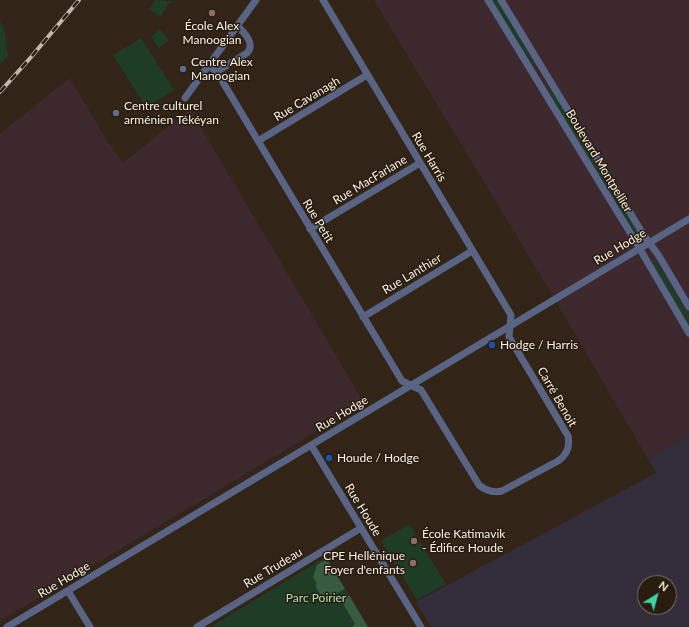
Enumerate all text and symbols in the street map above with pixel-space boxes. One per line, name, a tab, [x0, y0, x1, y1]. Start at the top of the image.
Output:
marker: École Alex Manoogian	[207, 8, 217, 18]
place label: École Alex Manoogian	[183, 19, 241, 47]
place label: Centre Alex Manoogian	[191, 55, 253, 83]
marker: Centre Alex Manoogian	[178, 64, 188, 74]
street label: Rue Cavanagh	[271, 74, 343, 124]
place label: Centre culturel arménien Tékéyan	[124, 99, 219, 127]
street label: Boulevard Montpellier	[563, 107, 635, 215]
marker: Centre culturel arménien Tékéyan	[111, 108, 121, 118]
street label: Rue Harris	[409, 130, 449, 184]
street label: Rue MacFarlane	[330, 152, 410, 208]
street label: Rue Petit	[299, 197, 337, 245]
street label: Rue Hodge	[591, 226, 649, 268]
street label: Rue Lanthier	[380, 251, 444, 297]
place label: Hodge / Harris	[500, 338, 578, 352]
marker: Hodge / Harris	[487, 340, 497, 350]
street label: Carré Benoit	[534, 365, 580, 429]
street label: Rue Hodge	[313, 393, 371, 435]
place label: Houde / Hodge	[337, 451, 419, 465]
marker: Houde / Hodge	[324, 453, 334, 463]
street label: Rue Houde	[342, 481, 384, 539]
place label: École Katimavik - Édifice Houde	[422, 527, 505, 555]
marker: École Katimavik - Édifice Houde	[409, 536, 419, 546]
street label: Rue Trudeau	[241, 545, 305, 591]
place label: CPE Hellénique Foyer d'enfants	[323, 549, 405, 577]
marker: CPE Hellénique Foyer d'enfants	[408, 558, 418, 568]
street label: Rue Hodge	[35, 559, 93, 601]
north arrow	[637, 575, 677, 615]
text: N	[657, 578, 671, 594]
park label: Parc Poirier	[286, 591, 346, 605]

